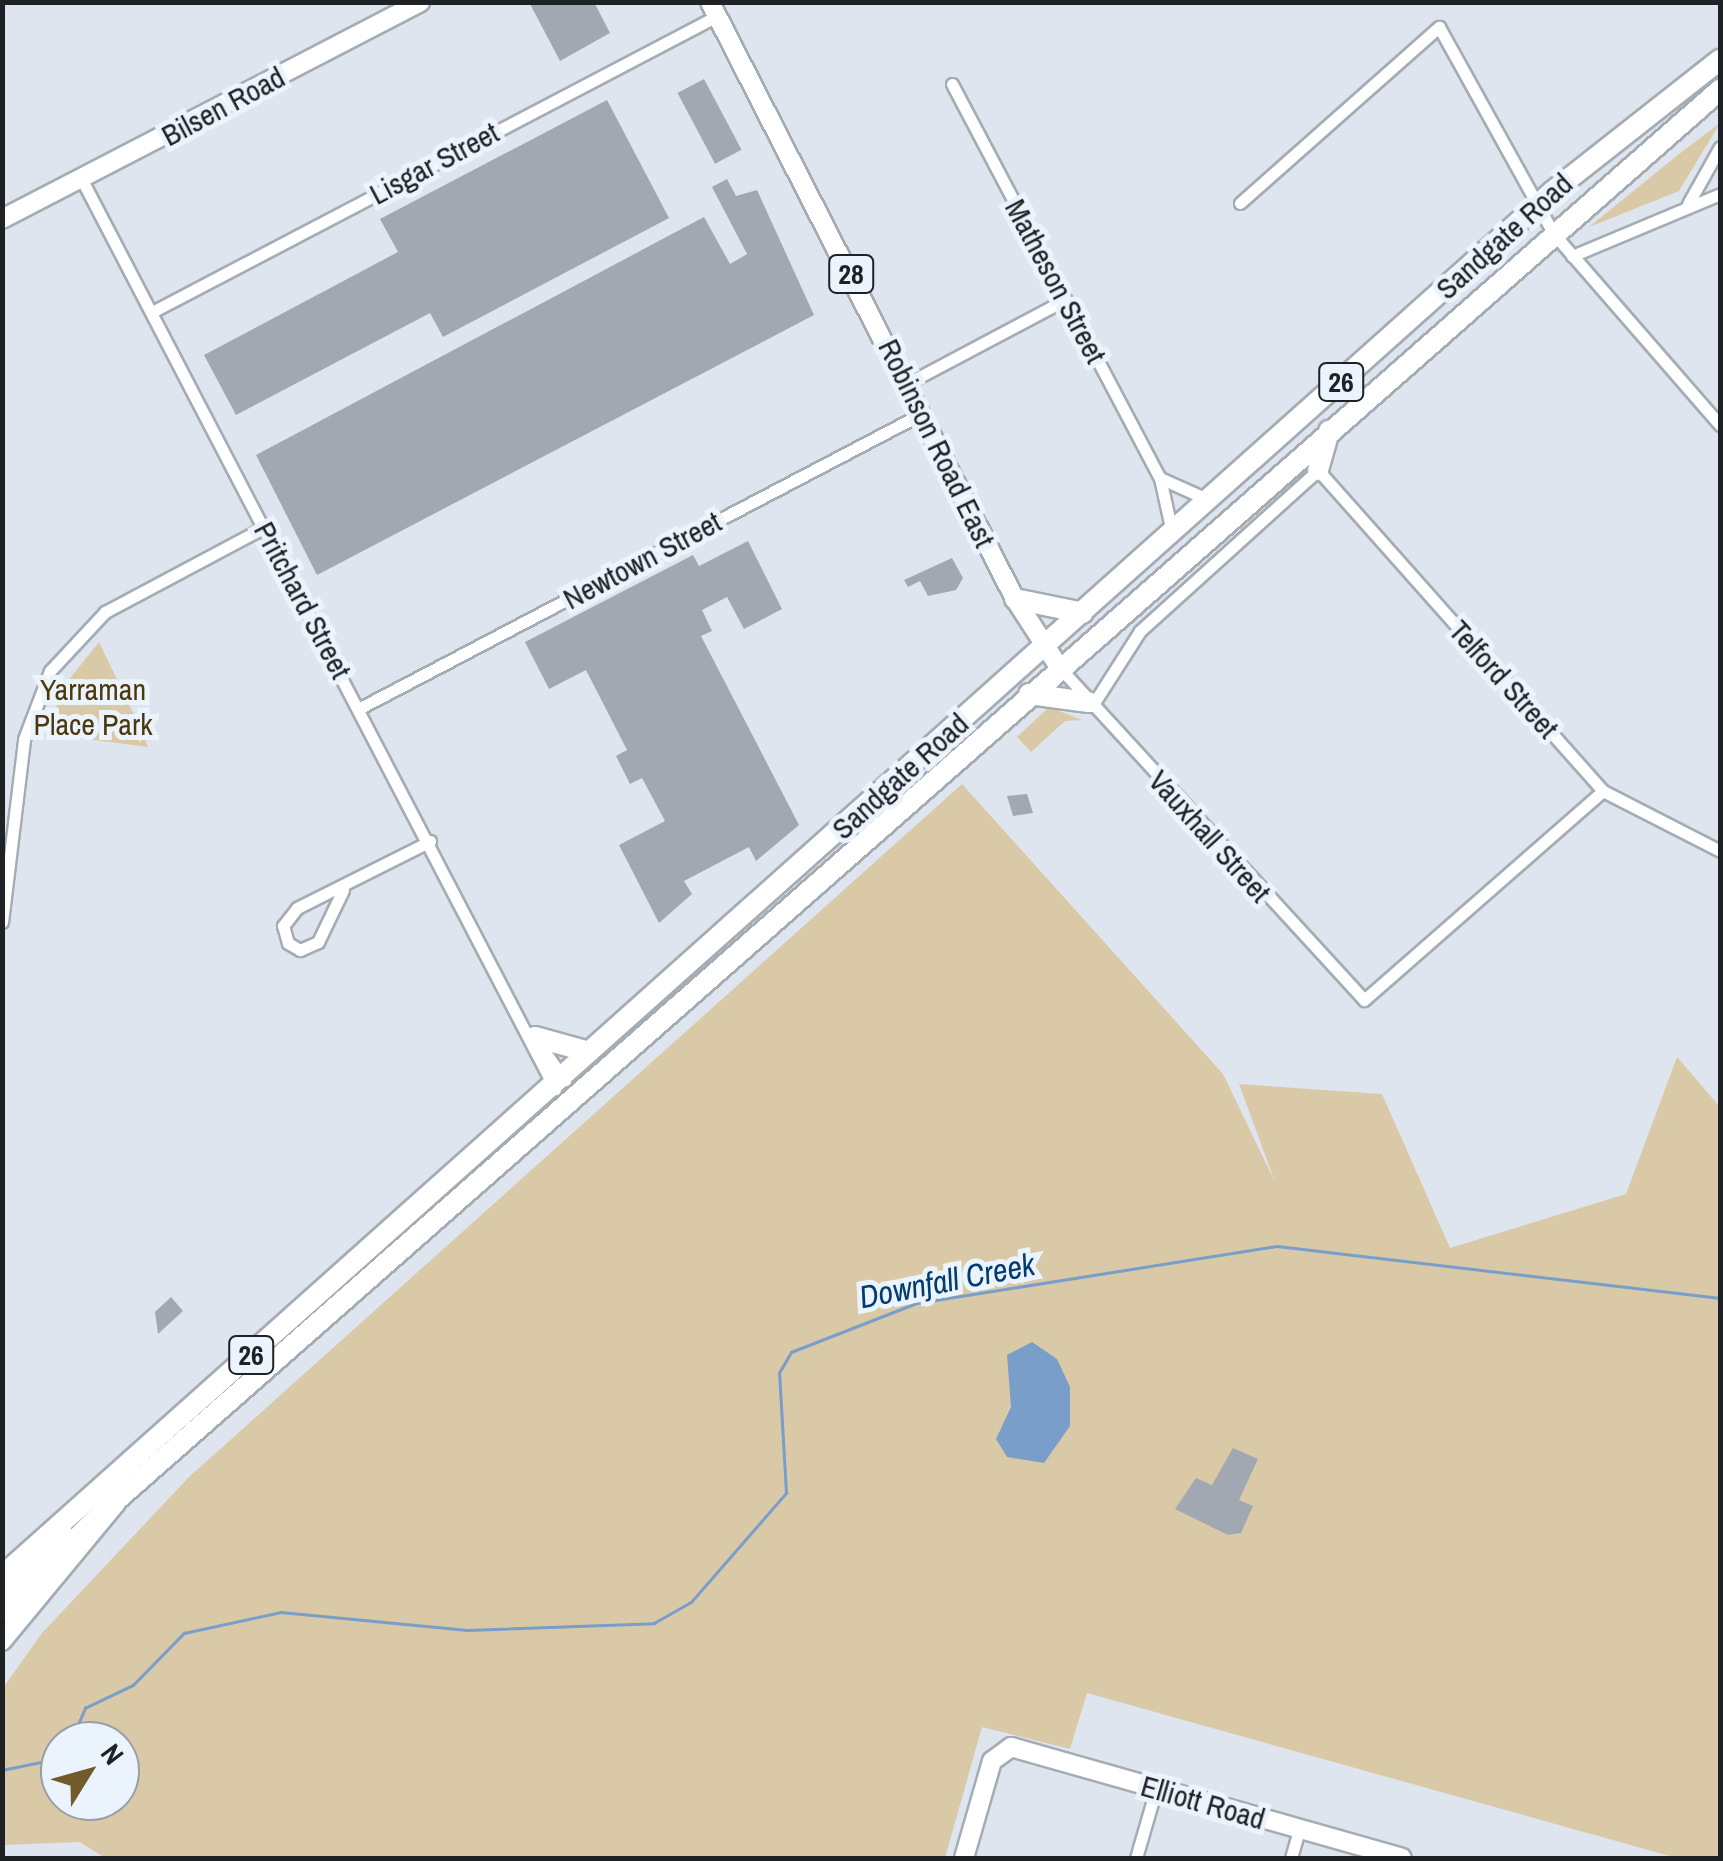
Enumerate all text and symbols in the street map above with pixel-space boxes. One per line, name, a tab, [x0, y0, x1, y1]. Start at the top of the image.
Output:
street label: Bilsen Road	[155, 59, 291, 153]
street label: Lisgar Street	[363, 114, 505, 212]
street label: Sandgate Road	[1428, 165, 1580, 307]
street label: Matheson Street	[998, 193, 1114, 369]
road number: 28	[826, 251, 876, 297]
street label: Robinson Road East	[871, 333, 1003, 553]
road number: 26	[1316, 359, 1366, 405]
street label: Newtown Street	[557, 503, 727, 617]
street label: Pritchard Street	[247, 515, 359, 685]
street label: Telford Street	[1442, 613, 1566, 745]
park label: Yarraman Place Park	[34, 671, 152, 742]
street label: Sandgate Road	[824, 705, 976, 847]
street label: Vauxhall Street	[1141, 763, 1279, 909]
water label: Downfall Creek	[856, 1245, 1038, 1317]
road number: 26	[226, 1332, 276, 1378]
north arrow	[40, 1721, 140, 1821]
text: N	[92, 1736, 133, 1772]
street label: Elliott Road	[1137, 1767, 1269, 1837]

